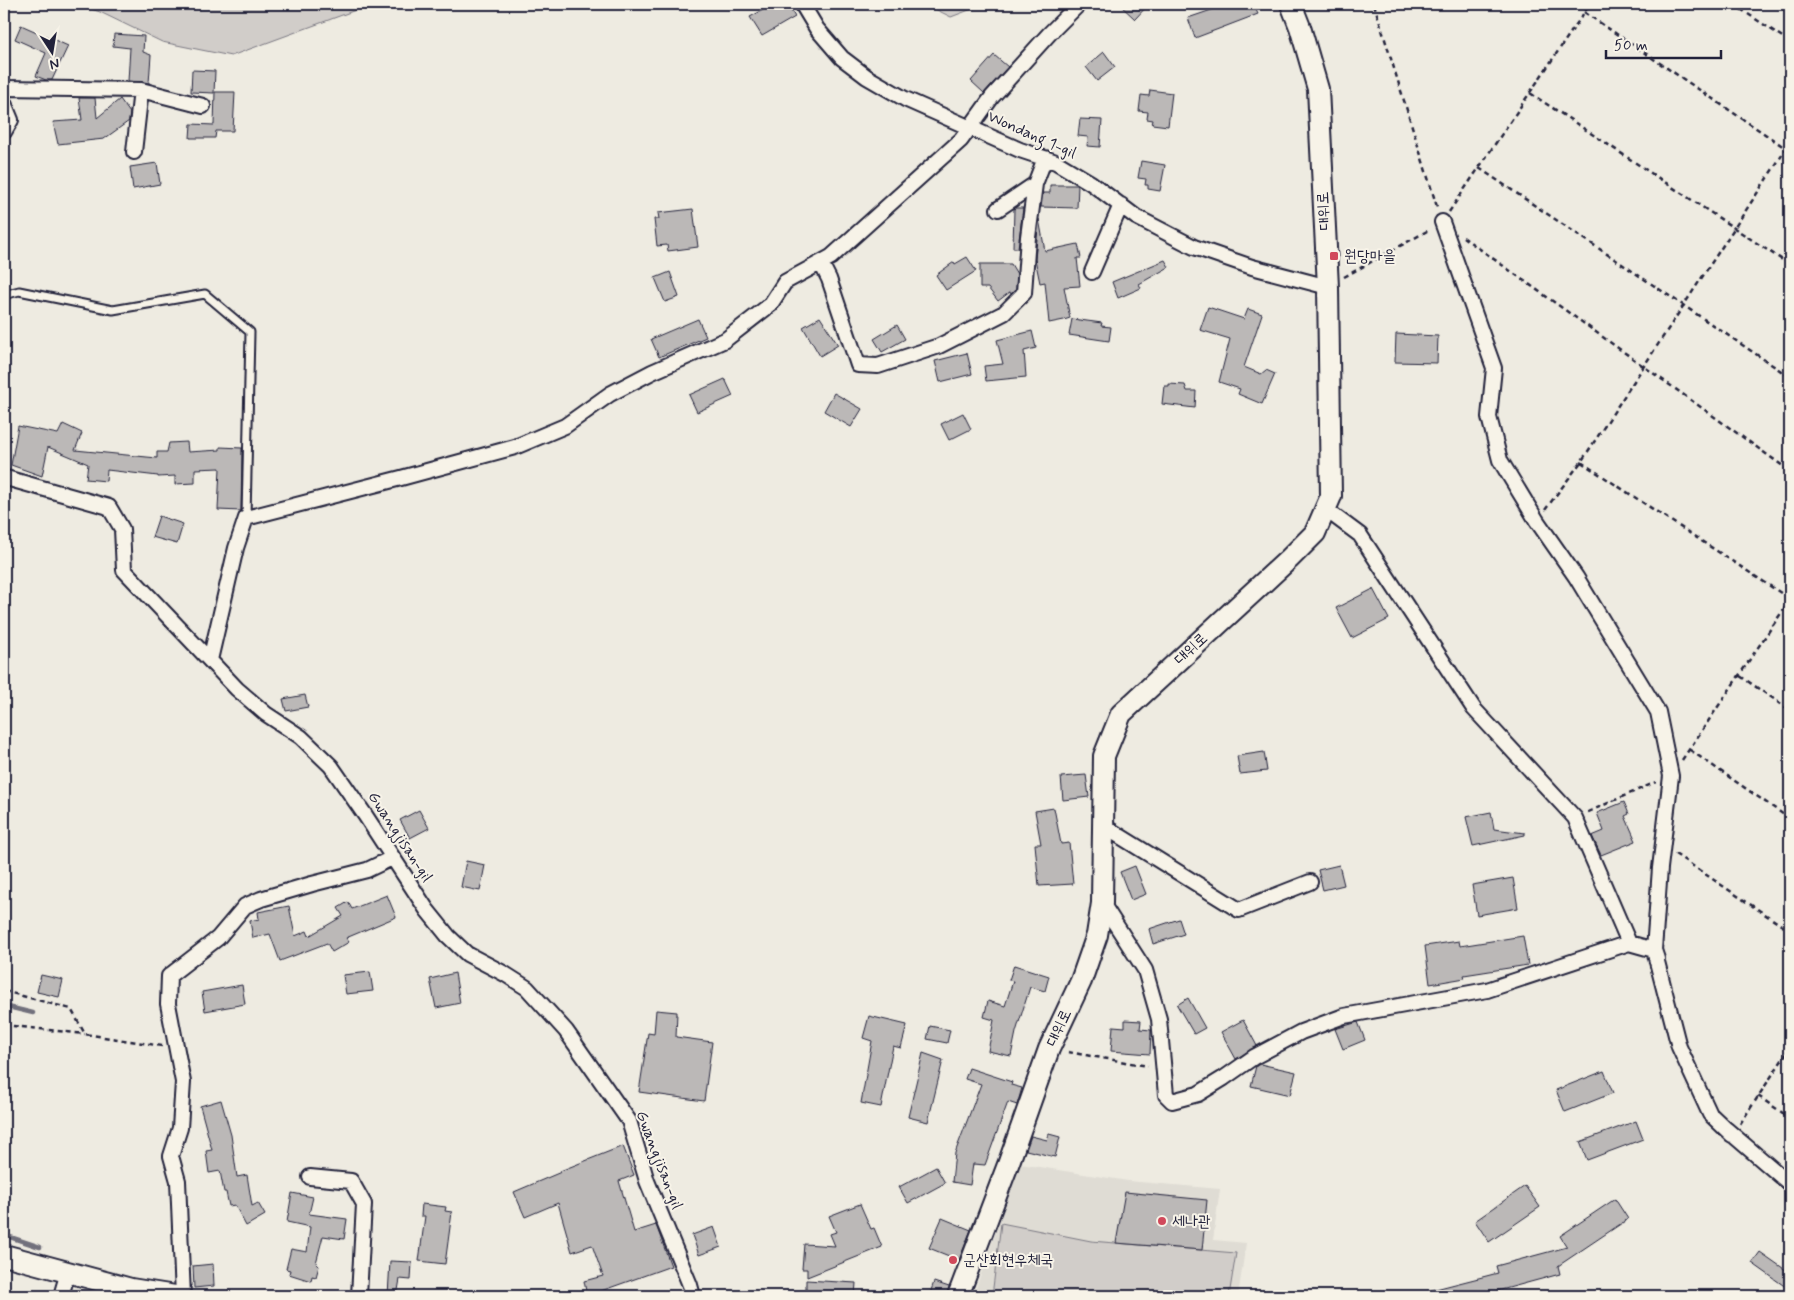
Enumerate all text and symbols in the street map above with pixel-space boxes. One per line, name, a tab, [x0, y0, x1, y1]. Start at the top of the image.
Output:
north arrow	[28, 28, 78, 78]
scale bar	[1606, 28, 1722, 60]
text: 50 m	[1614, 36, 1648, 56]
text: N	[48, 54, 61, 74]
street label: Wondang 1-gil	[984, 106, 1080, 165]
street label: 대위로	[1313, 191, 1335, 231]
place label: 원당마을	[1344, 246, 1396, 267]
marker: 원당마을	[1328, 250, 1340, 262]
street label: 대위로	[1170, 628, 1212, 670]
street label: Gwangjisan-gil	[363, 788, 437, 886]
street label: 대위로	[1041, 1006, 1077, 1050]
street label: Gwangjisan-gil	[631, 1108, 688, 1212]
place label: 세나관	[1172, 1211, 1211, 1232]
marker: 세나관	[1156, 1215, 1168, 1227]
place label: 군산회현우체국	[963, 1250, 1053, 1271]
marker: 군산회현우체국	[947, 1254, 959, 1266]

